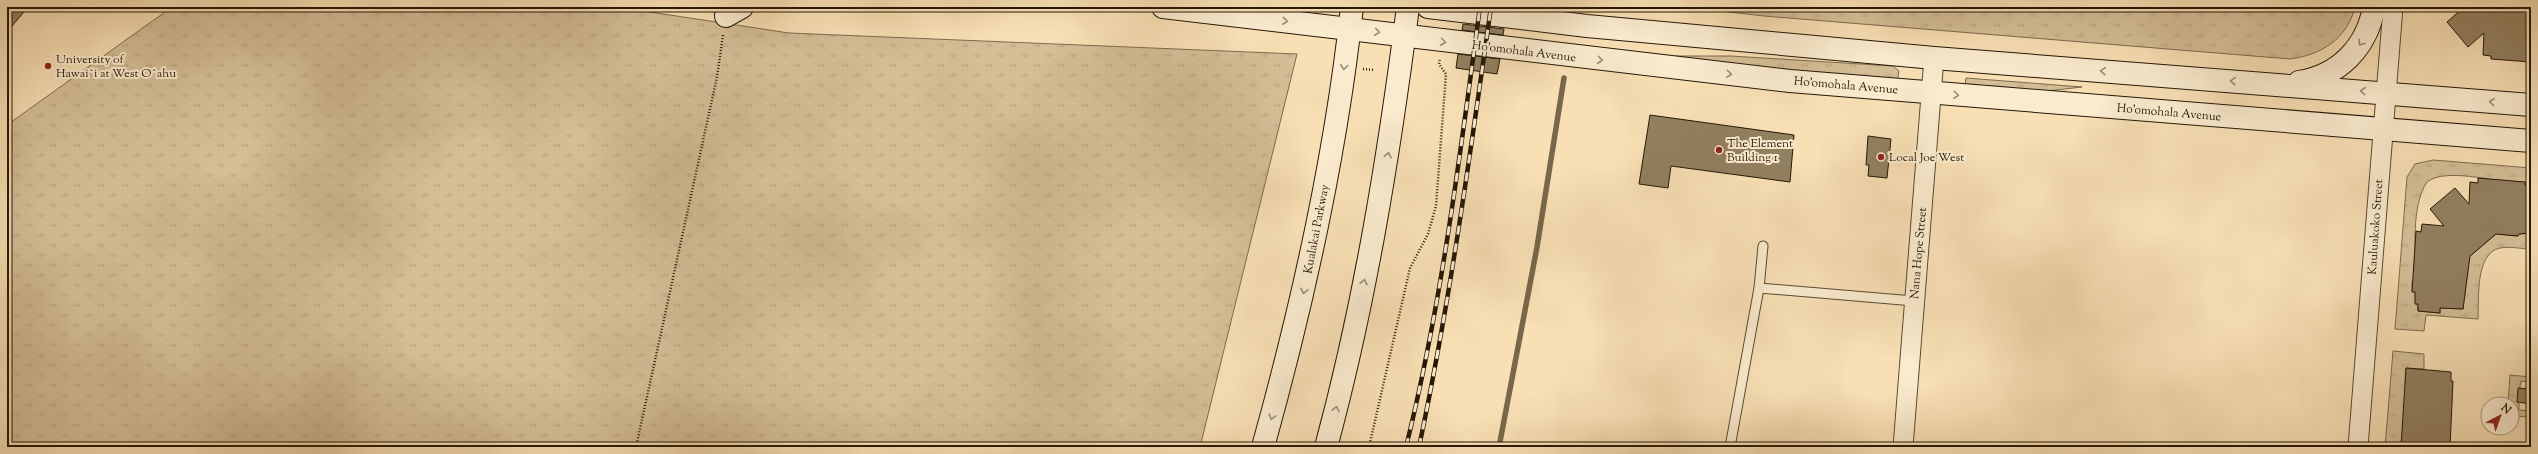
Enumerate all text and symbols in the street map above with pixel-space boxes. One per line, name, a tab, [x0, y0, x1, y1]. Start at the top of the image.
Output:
one-way arrow	[1282, 16, 1288, 25]
one-way arrow	[1374, 27, 1380, 36]
one-way arrow	[1440, 37, 1446, 46]
street label: Ho’omohala Avenue	[1471, 37, 1577, 67]
one-way arrow	[2358, 39, 2366, 46]
place label: University of Hawaiʻi at West Oʻahu	[56, 51, 176, 83]
one-way arrow	[1597, 55, 1603, 64]
marker: University of Hawaiʻi at West Oʻahu	[43, 61, 53, 71]
one-way arrow	[1340, 64, 1349, 70]
one-way arrow	[2100, 67, 2106, 76]
one-way arrow	[1726, 70, 1732, 79]
street label: Ho’omohala Avenue	[1793, 72, 1899, 100]
one-way arrow	[2230, 77, 2236, 86]
one-way arrow	[2360, 87, 2366, 96]
one-way arrow	[1953, 90, 1959, 99]
one-way arrow	[2489, 98, 2495, 107]
street label: Ho’omohala Avenue	[2116, 99, 2222, 127]
place label: The Element Building 1	[1727, 135, 1793, 167]
marker: The Element Building 1	[1714, 145, 1724, 155]
place label: Local Joe West	[1889, 149, 1964, 167]
one-way arrow	[1383, 151, 1391, 158]
marker: Local Joe West	[1876, 152, 1886, 162]
street label: Kauluakoko Street	[2364, 179, 2388, 276]
street label: Kualakai Parkway	[1299, 183, 1334, 275]
street label: Nana Hope Street	[1906, 206, 1932, 300]
one-way arrow	[1360, 279, 1368, 286]
one-way arrow	[1300, 288, 1308, 294]
north arrow	[2480, 396, 2520, 436]
text: N	[2497, 400, 2515, 418]
one-way arrow	[1331, 406, 1339, 412]
one-way arrow	[1268, 414, 1276, 420]

